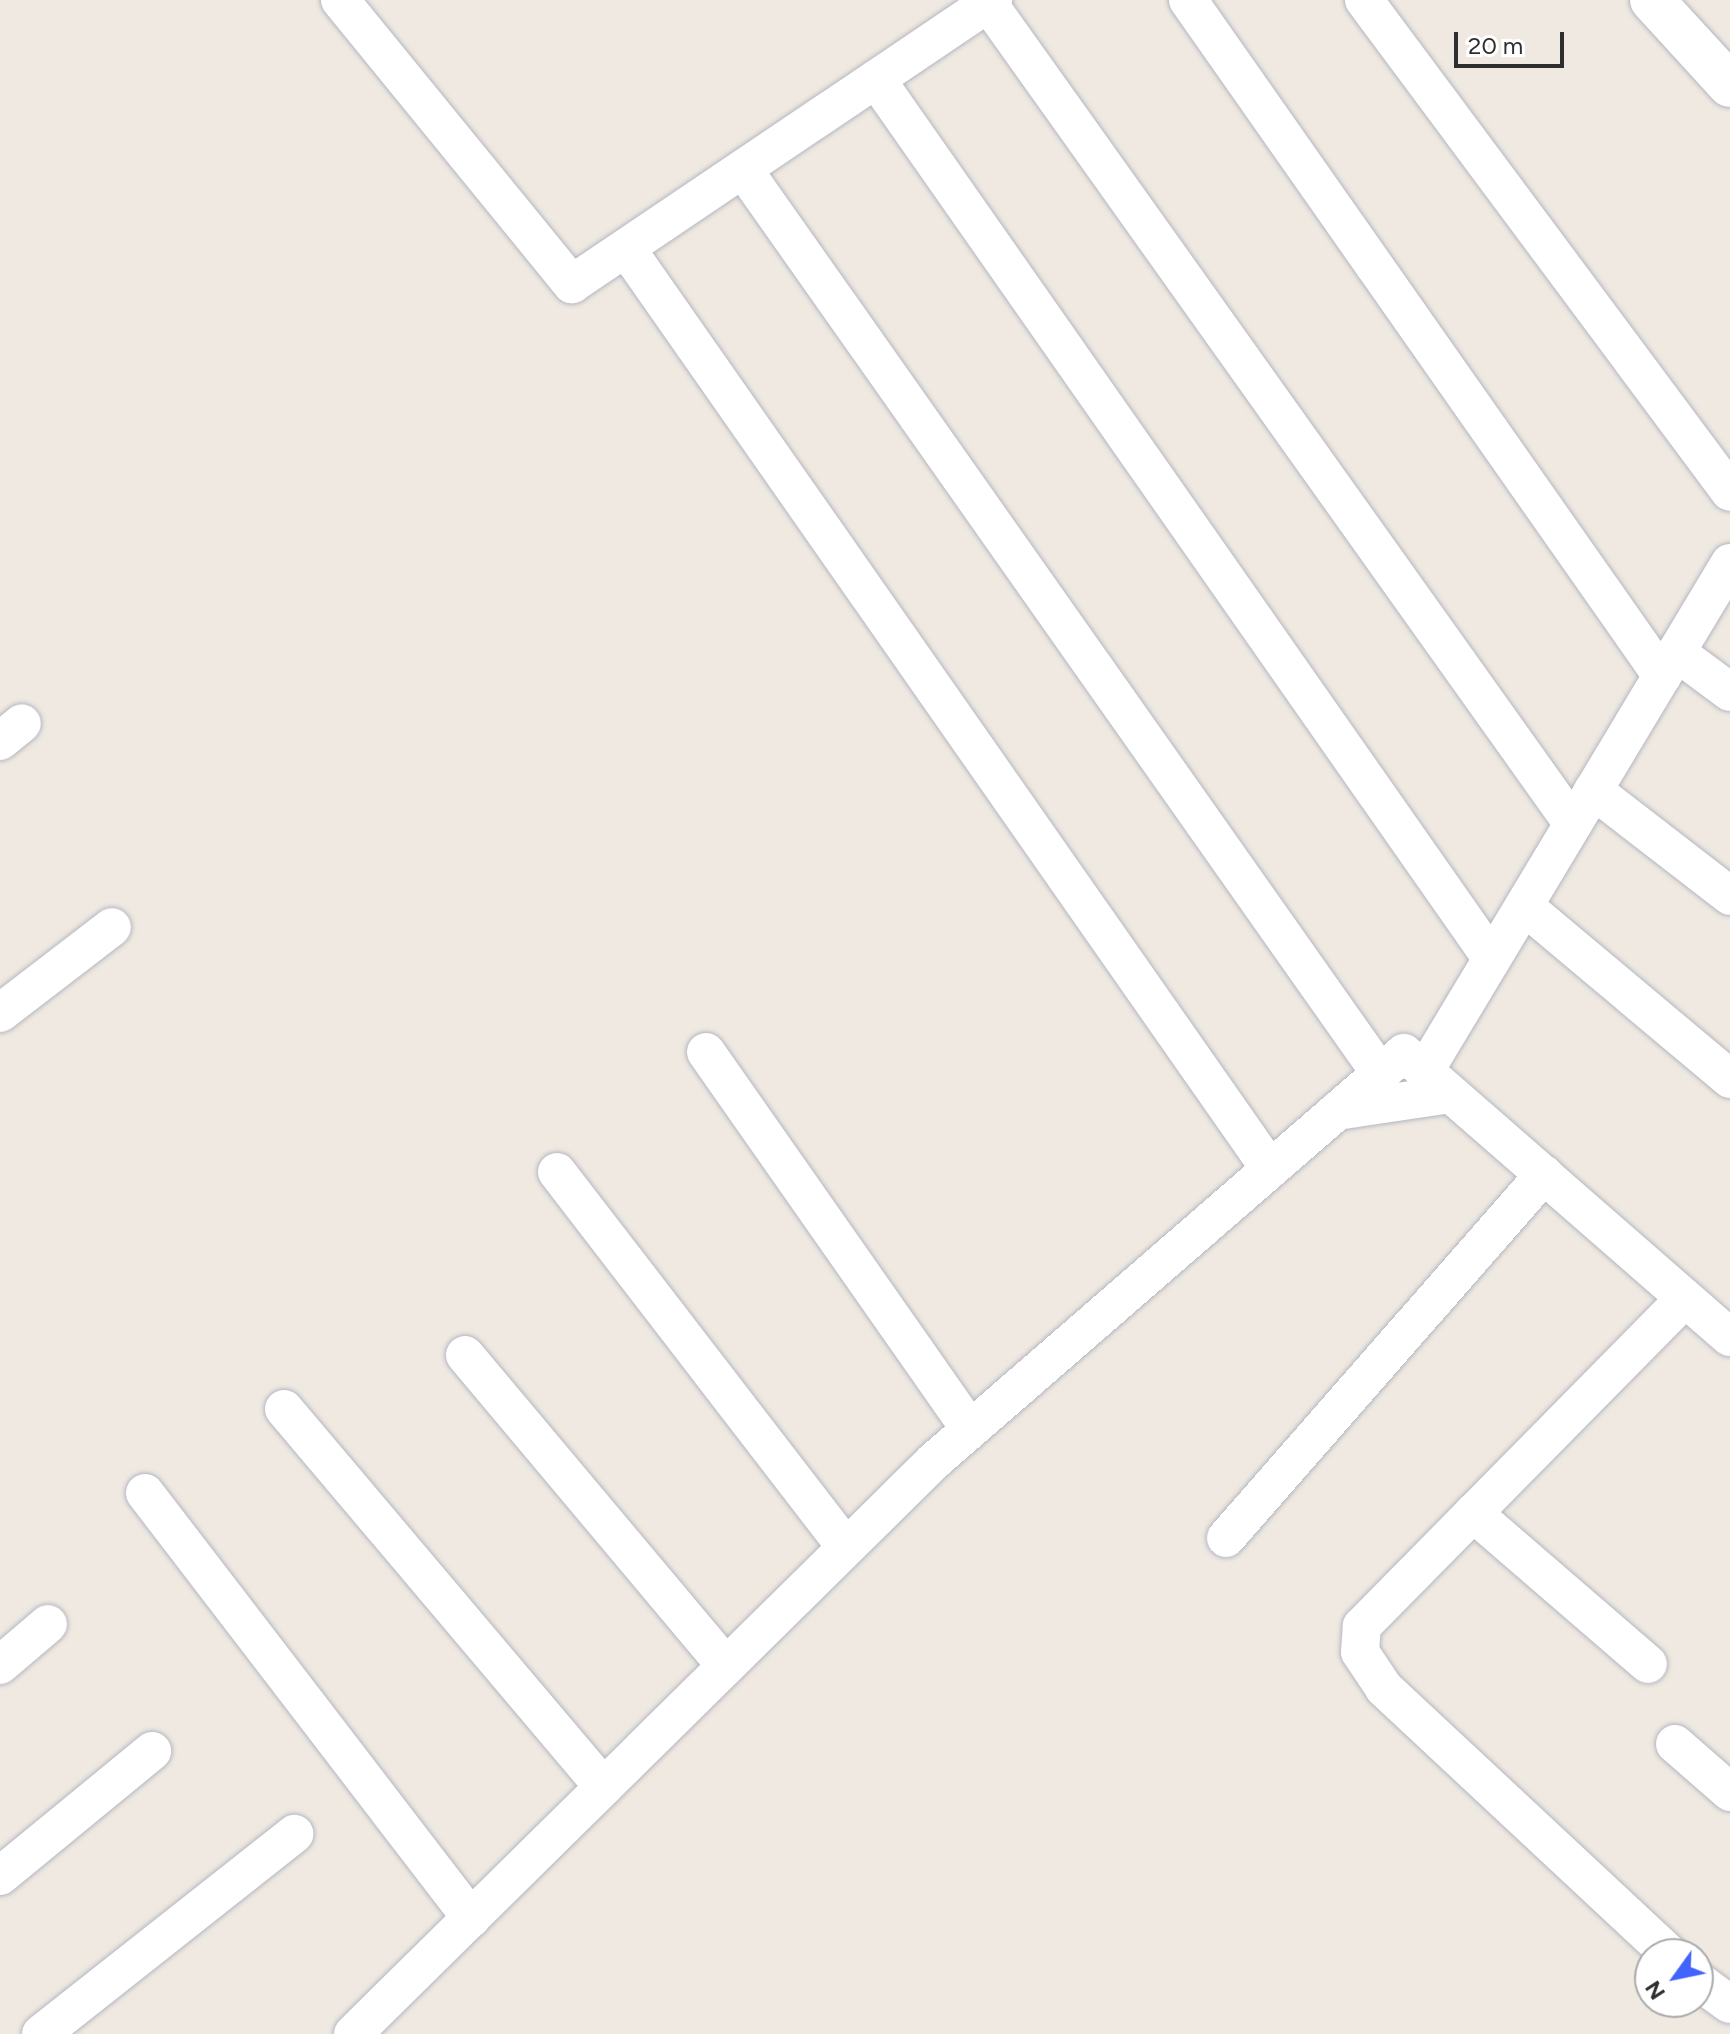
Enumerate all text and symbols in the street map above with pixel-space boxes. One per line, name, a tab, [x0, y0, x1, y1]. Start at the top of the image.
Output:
scale bar	[1458, 16, 1568, 66]
text: 20 m	[1468, 31, 1523, 60]
north arrow	[1634, 1938, 1714, 2018]
text: N	[1639, 1976, 1671, 2005]

